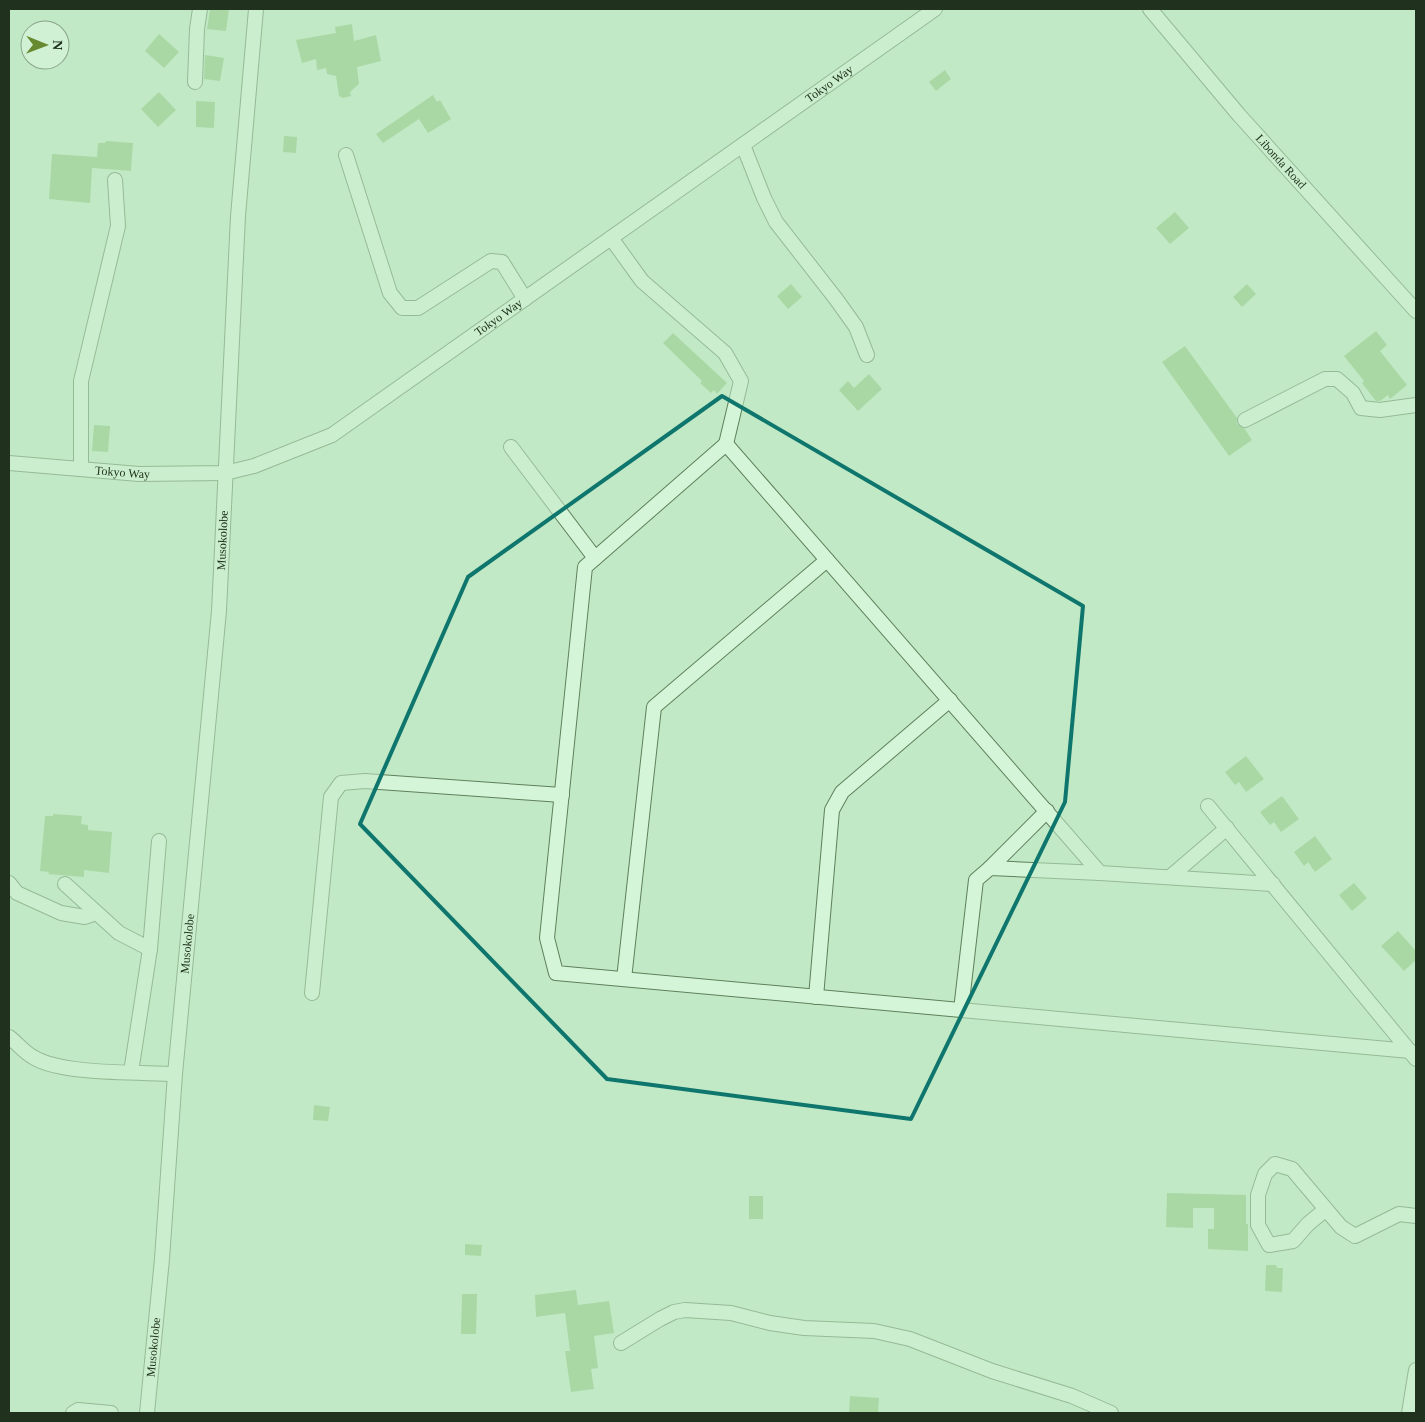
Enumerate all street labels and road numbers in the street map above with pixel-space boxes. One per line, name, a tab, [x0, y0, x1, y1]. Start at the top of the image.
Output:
street label: Tokyo Way	[803, 62, 856, 105]
street label: Libonda Road	[1253, 131, 1309, 192]
street label: Tokyo Way	[472, 296, 525, 339]
street label: Tokyo Way	[95, 463, 150, 481]
street label: Musokolobe	[214, 510, 231, 571]
street label: Musokolobe	[178, 913, 197, 974]
street label: Musokolobe	[144, 1317, 163, 1378]

